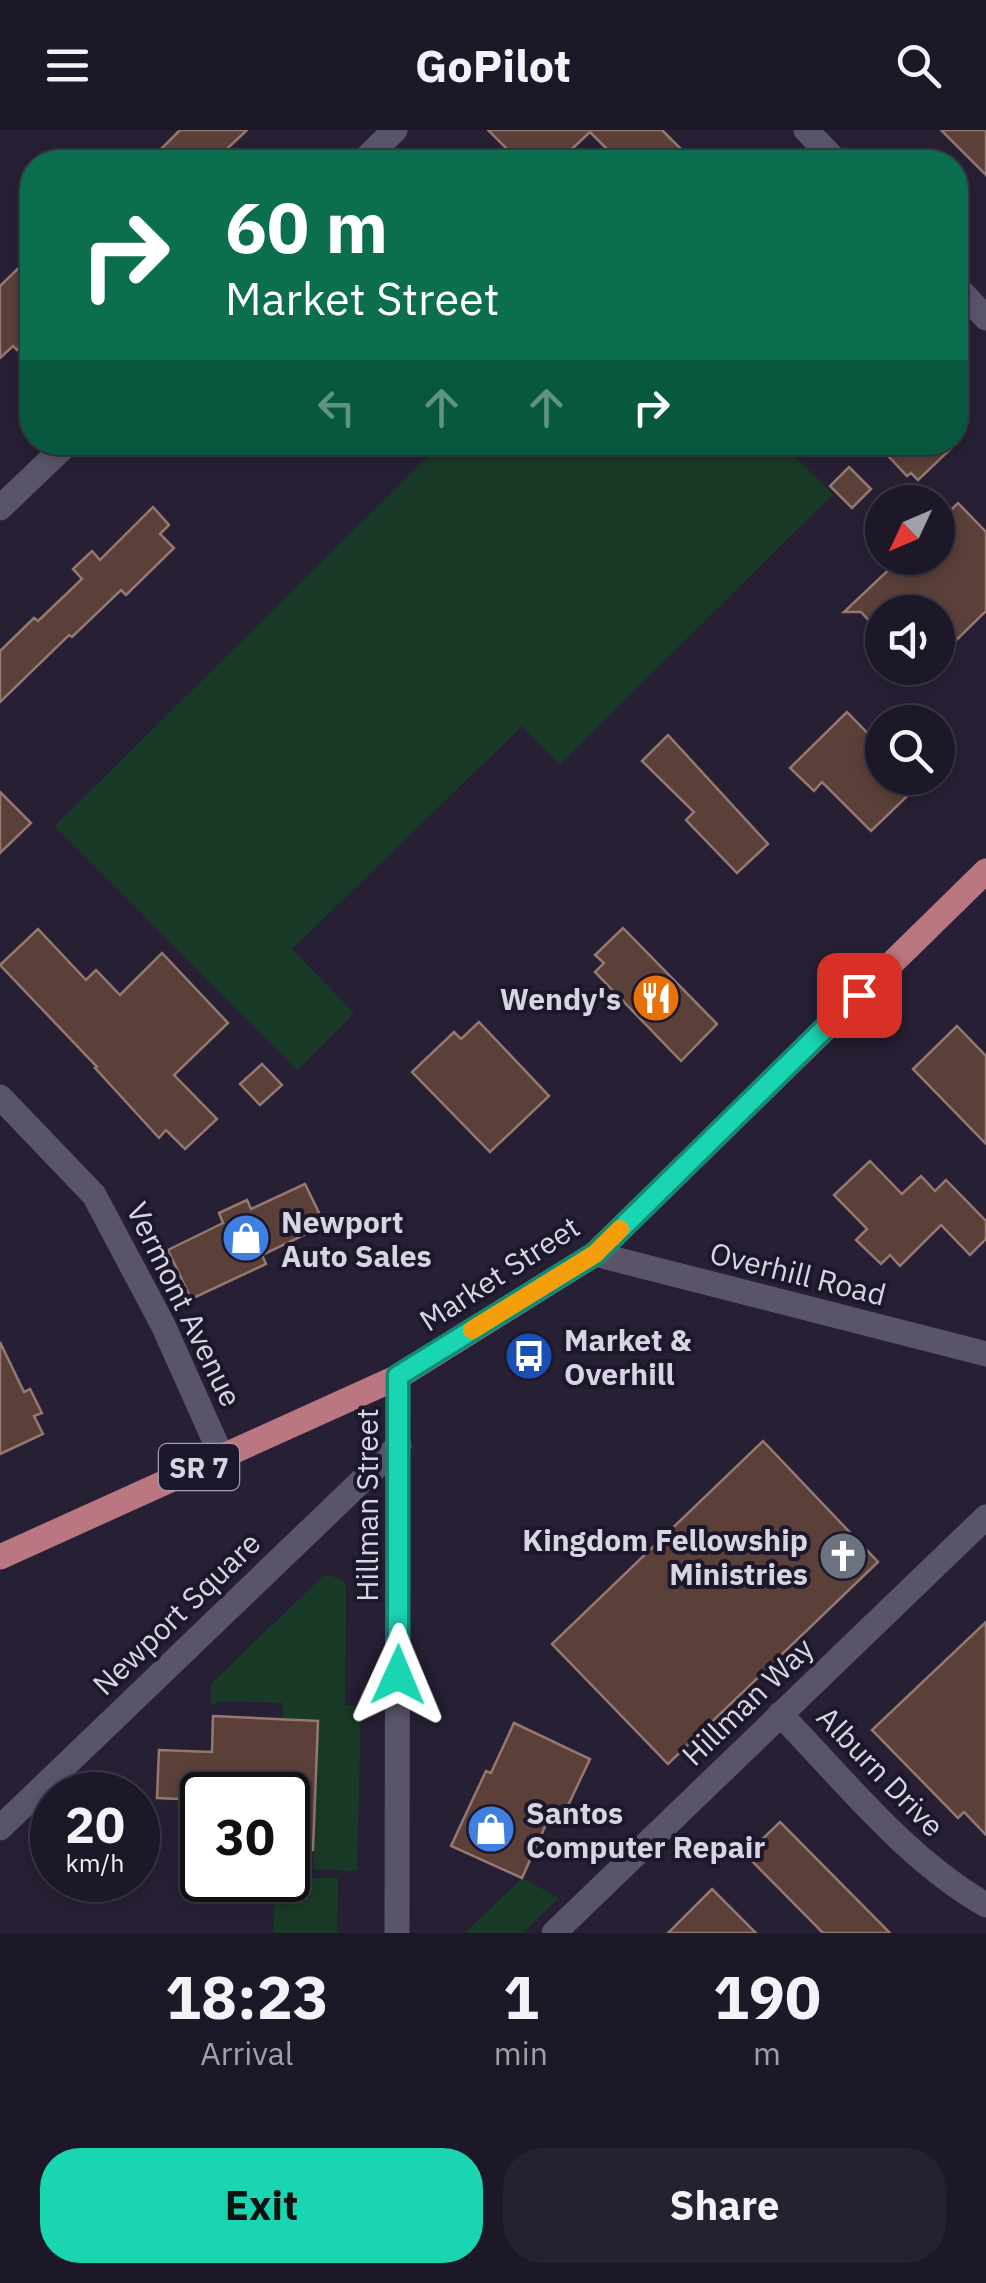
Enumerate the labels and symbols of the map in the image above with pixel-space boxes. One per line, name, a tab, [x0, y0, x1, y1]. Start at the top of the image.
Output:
north arrow	[865, 485, 955, 575]
pin	[817, 953, 902, 1038]
restaurant icon: Wendy's	[630, 972, 682, 1024]
place label: Wendy's	[500, 979, 621, 1018]
street label: Vermont Avenue	[119, 1195, 251, 1413]
place label: Newport Auto Sales	[281, 1202, 432, 1275]
street label: Market Street	[412, 1207, 586, 1339]
shop icon: Newport Auto Sales	[220, 1212, 272, 1264]
street label: Overhill Road	[706, 1232, 890, 1314]
place label: Market & Overhill	[564, 1320, 692, 1393]
bus stop icon: Market & Overhill	[503, 1330, 555, 1382]
street label: Hillman Street	[347, 1408, 386, 1602]
road number: SR 7	[159, 1444, 239, 1490]
place label: Kingdom Fellowship Ministries	[522, 1520, 808, 1593]
street label: Newport Square	[84, 1523, 268, 1703]
church icon: Kingdom Fellowship Ministries	[817, 1530, 869, 1582]
position arrow	[346, 1623, 450, 1727]
street label: Hillman Way	[673, 1628, 821, 1774]
street label: Alburn Drive	[809, 1698, 953, 1844]
speed limit sign: 30	[180, 1772, 310, 1902]
place label: Santos Computer Repair	[526, 1793, 765, 1866]
shop icon: Santos Computer Repair	[465, 1803, 517, 1855]

